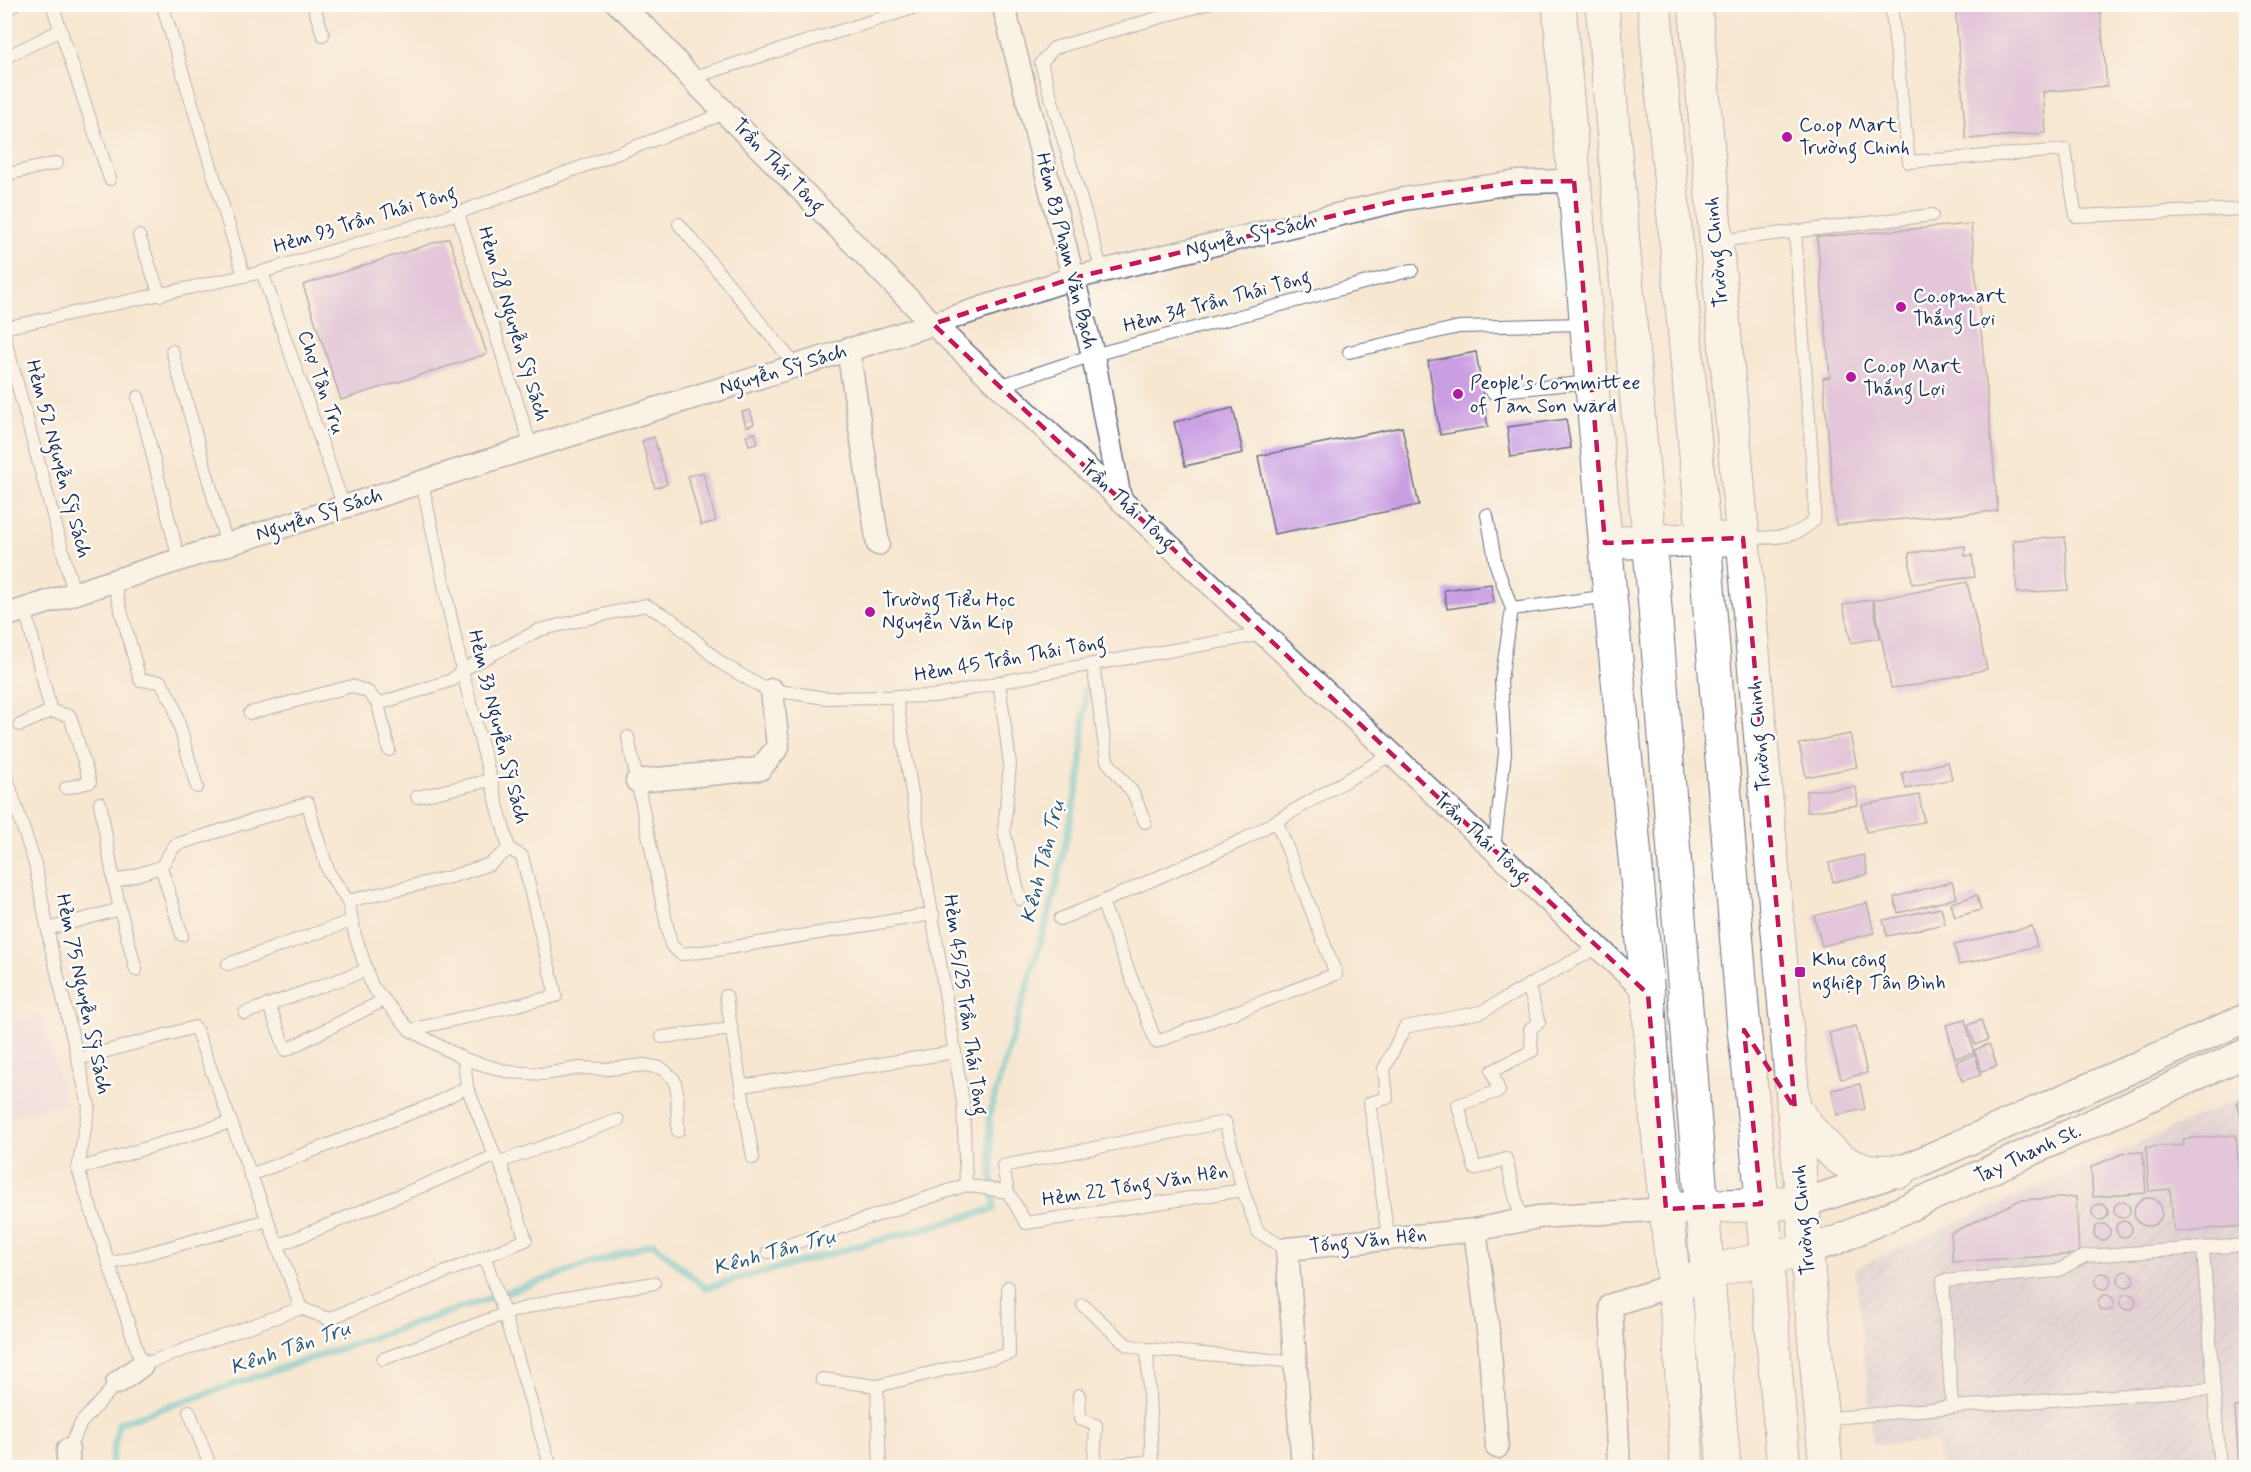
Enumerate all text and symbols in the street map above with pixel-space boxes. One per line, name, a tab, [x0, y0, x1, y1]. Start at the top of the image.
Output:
place label: Co.op Mart Trường Chinh	[1799, 112, 1910, 164]
street label: Trần Thái Tông	[724, 113, 830, 221]
marker: Co.op Mart Trường Chinh	[1780, 130, 1794, 144]
street label: Hẻm 83 Phạm Văn Bạch	[1029, 150, 1103, 352]
street label: Hẻm 93 Trần Thái Tông	[270, 179, 460, 263]
street label: Trường Chinh	[1699, 195, 1737, 308]
street label: Nguyễn Sỹ Sách	[1183, 208, 1318, 266]
street label: Hẻm 28 Nguyễn Sỹ Sách	[469, 223, 555, 425]
street label: Hẻm 34 Trần Thái Tông	[1120, 264, 1314, 342]
place label: Co.opmart Thắng Lợi	[1913, 283, 2007, 335]
marker: Co.opmart Thắng Lợi	[1894, 300, 1908, 314]
street label: Chợ Tân Trụ	[290, 327, 352, 439]
street label: Nguyễn Sỹ Sách	[716, 338, 851, 404]
place label: Co.op Mart Thắng Lợi	[1863, 353, 1962, 405]
street label: Hẻm 52 Nguyễn Sỹ Sách	[17, 357, 97, 562]
place label: People's Committee of Tan Son ward	[1470, 370, 1641, 420]
marker: Co.op Mart Thắng Lợi	[1844, 370, 1858, 384]
marker: People's Committee of Tan Son ward	[1451, 387, 1465, 401]
street label: Trần Thái Tông	[1072, 453, 1181, 558]
street label: Nguyễn Sỹ Sách	[252, 482, 387, 550]
place label: Trường Tiểu Học Nguyễn Văn Kip	[882, 587, 1015, 639]
marker: Trường Tiểu Học Nguyễn Văn Kip	[863, 605, 877, 619]
street label: Hẻm 33 Nguyễn Sỹ Sách	[459, 627, 535, 827]
street label: Hẻm 45 Trần Thái Tông	[912, 629, 1108, 691]
street label: Trường Chinh	[1742, 679, 1780, 792]
street label: Trần Thái Tông	[1426, 786, 1535, 891]
water label: Kênh Tân Trụ	[1014, 796, 1072, 926]
street label: Hẻm 75 Nguyễn Sỹ Sách	[47, 891, 117, 1097]
street label: Hẻm 45/25 Trần Thái Tông	[934, 893, 994, 1118]
place label: Khu công nghiệp Tân Bình	[1812, 947, 1946, 999]
marker: Khu công nghiệp Tân Bình	[1793, 965, 1807, 979]
street label: Tay Thanh St.	[1970, 1117, 2086, 1191]
street label: Hẻm 22 Tống Văn Hên	[1040, 1158, 1230, 1216]
street label: Trường Chinh	[1786, 1163, 1824, 1276]
street label: Tống Văn Hên	[1308, 1221, 1428, 1263]
water label: Kênh Tân Trụ	[710, 1222, 840, 1282]
water label: Kênh Tân Trụ	[226, 1314, 356, 1382]

